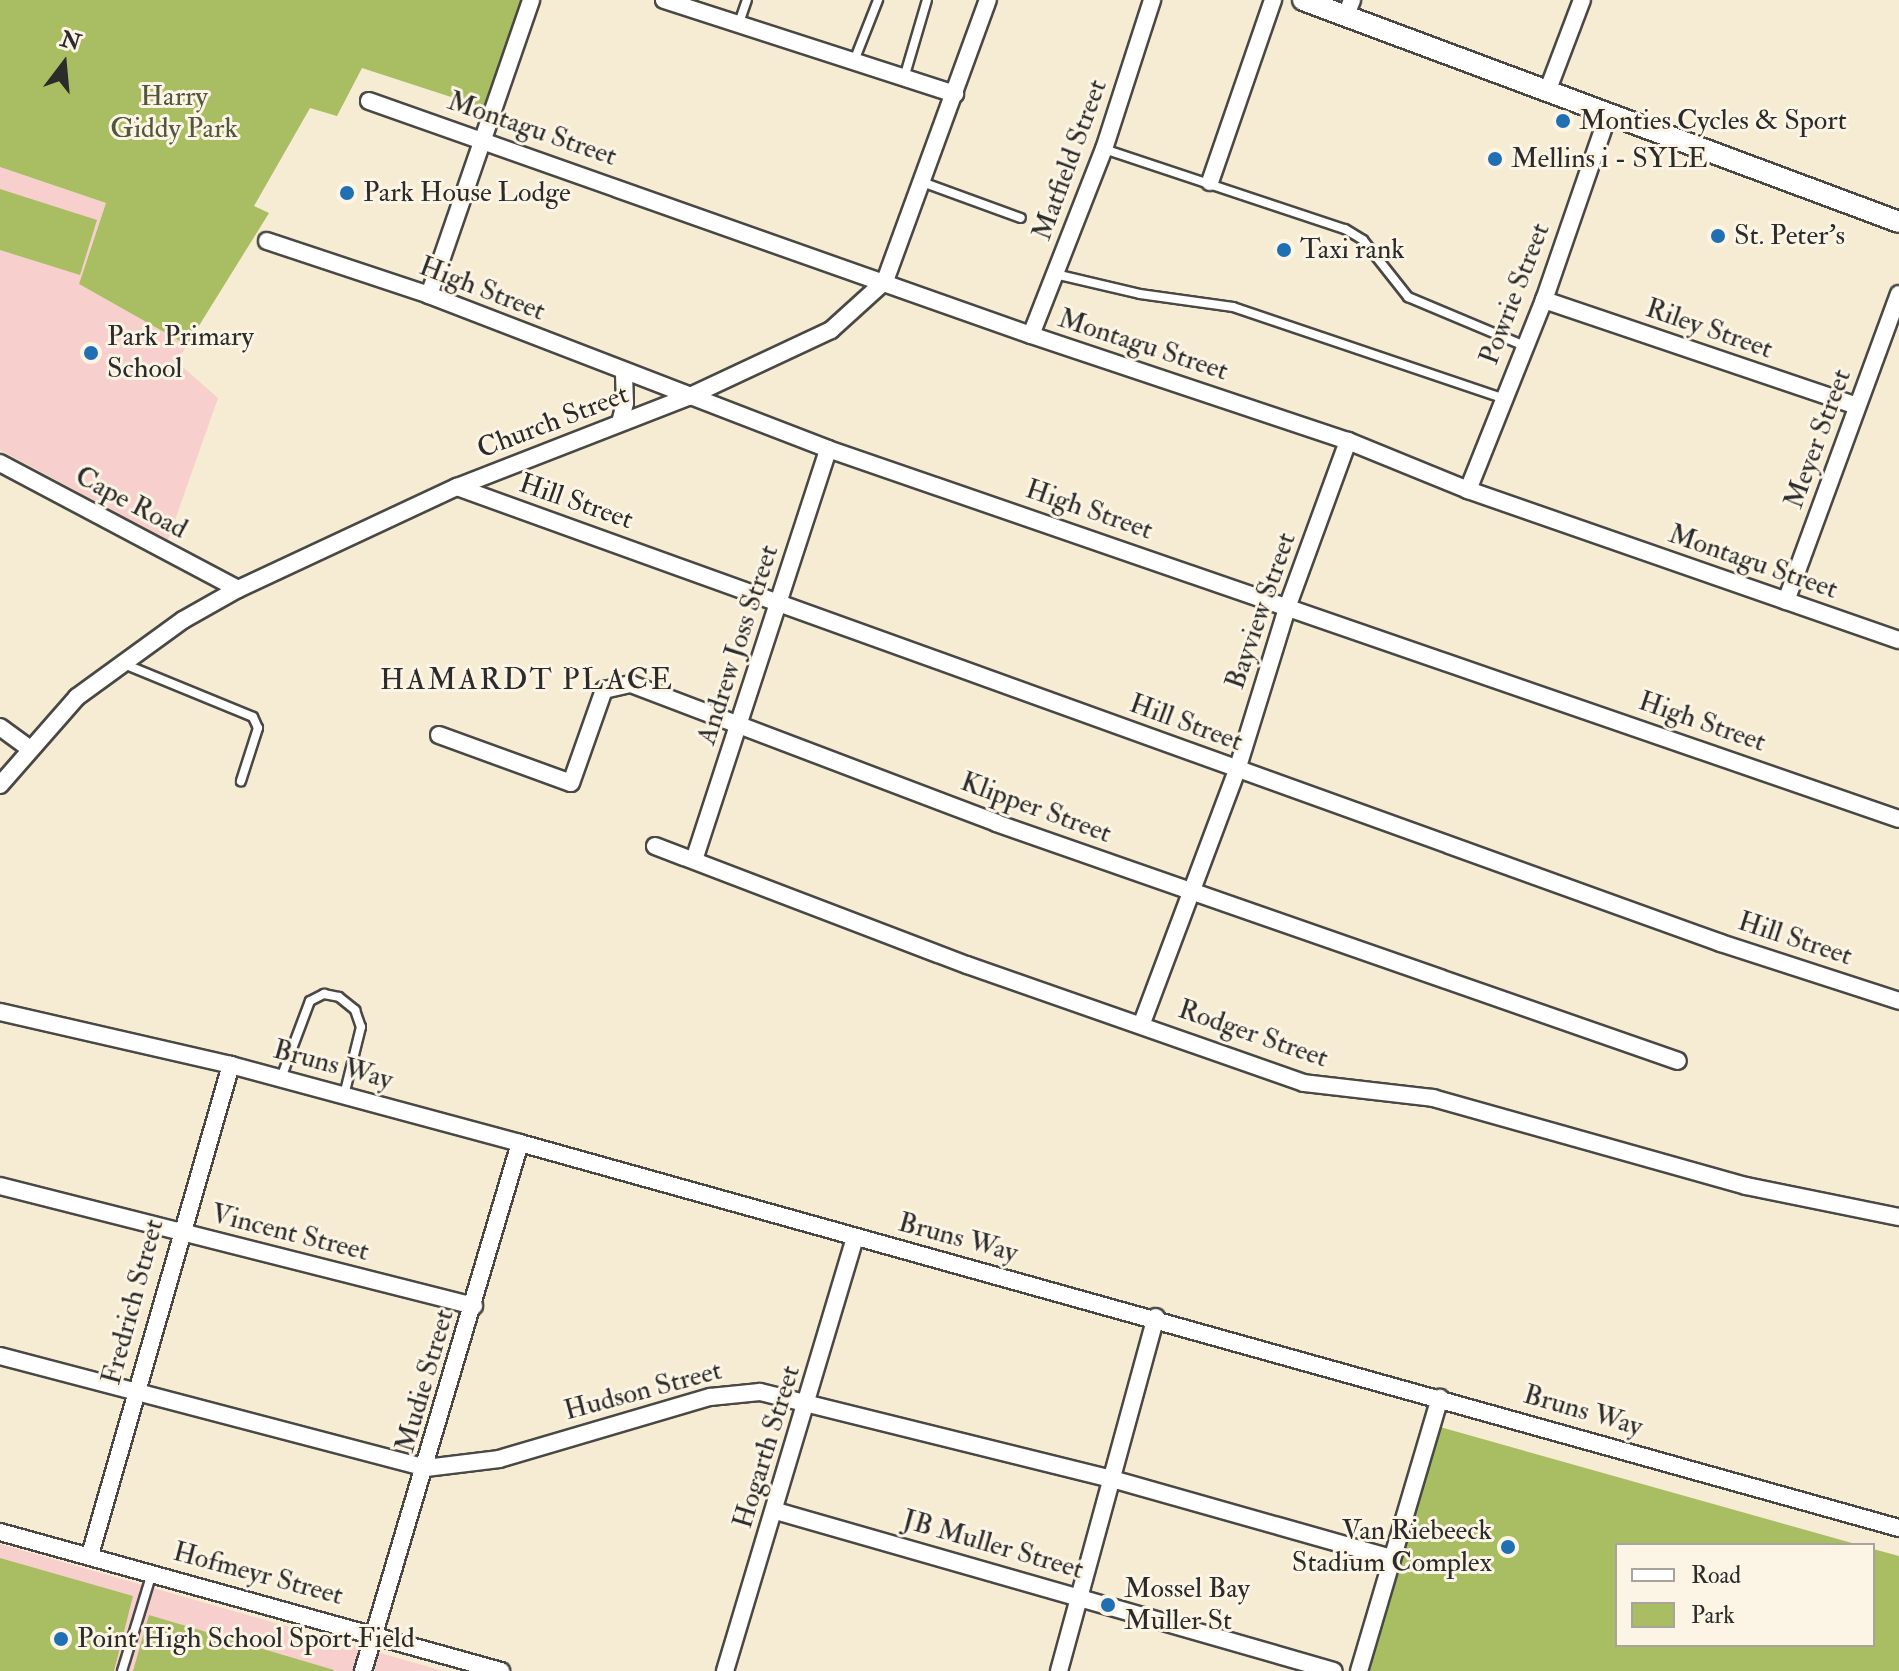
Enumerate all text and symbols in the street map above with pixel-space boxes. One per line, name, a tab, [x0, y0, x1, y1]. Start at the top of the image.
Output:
north arrow	[24, 24, 104, 104]
text: N	[57, 25, 84, 57]
street label: Matfield Street	[1025, 75, 1115, 245]
park label: Harry Giddy Park	[110, 80, 238, 146]
street label: Montagu Street	[443, 84, 621, 174]
place label: Monties Cycles & Sport	[1579, 104, 1847, 138]
marker: Monties Cycles & Sport	[1554, 112, 1572, 130]
place label: Mellins i - SYLE	[1511, 142, 1708, 176]
marker: Mellins i - SYLE	[1486, 150, 1504, 168]
place label: Park House Lodge	[363, 176, 571, 210]
marker: Park House Lodge	[338, 184, 356, 202]
street label: Powrie Street	[1473, 218, 1557, 370]
place label: St. Peter's	[1734, 219, 1845, 253]
marker: St. Peter's	[1709, 227, 1727, 245]
place label: Taxi rank	[1300, 233, 1405, 267]
marker: Taxi rank	[1275, 241, 1293, 259]
street label: High Street	[414, 250, 550, 328]
street label: Riley Street	[1641, 292, 1777, 366]
street label: Montagu Street	[1054, 302, 1232, 388]
place label: Park Primary School	[107, 320, 254, 386]
marker: Park Primary School	[82, 344, 100, 362]
street label: Meyer Street	[1777, 365, 1859, 513]
street label: Church Street	[473, 378, 633, 466]
street label: Cape Road	[69, 459, 193, 547]
street label: Hill Street	[515, 467, 637, 537]
street label: High Street	[1021, 473, 1157, 547]
street label: Montagu Street	[1664, 517, 1842, 607]
street label: Bayview Street	[1218, 528, 1304, 694]
street label: Andrew Joss Street	[690, 541, 786, 749]
district label: HAMARDT PLACE	[380, 662, 674, 698]
street label: High Street	[1634, 685, 1770, 759]
street label: Hill Street	[1125, 687, 1247, 759]
street label: Klipper Street	[956, 765, 1116, 851]
street label: Hill Street	[1734, 905, 1856, 973]
street label: Rodger Street	[1174, 993, 1332, 1075]
street label: Bruns Way	[269, 1033, 397, 1097]
street label: Vincent Street	[208, 1197, 372, 1269]
street label: Bruns Way	[894, 1206, 1022, 1270]
street label: Fredrich Street	[95, 1216, 171, 1388]
street label: Mudie Street	[389, 1306, 461, 1456]
street label: Hudson Street	[560, 1354, 726, 1428]
street label: Hogarth Street	[726, 1361, 808, 1533]
street label: Bruns Way	[1519, 1378, 1647, 1444]
street label: JB Muller Street	[899, 1503, 1087, 1587]
place label: Van Riebeeck Stadium Complex	[1292, 1514, 1492, 1580]
street label: Hofmeyr Street	[169, 1535, 347, 1613]
marker: Van Riebeeck Stadium Complex	[1499, 1538, 1517, 1556]
legend	[1615, 1543, 1875, 1647]
text: Road	[1691, 1560, 1741, 1591]
place label: Mossel Bay Muller St	[1124, 1572, 1250, 1638]
marker: Mossel Bay Muller St	[1099, 1596, 1117, 1614]
text: Park	[1691, 1600, 1735, 1631]
place label: Point High School Sport Field	[77, 1622, 415, 1656]
marker: Point High School Sport Field	[52, 1630, 70, 1648]

